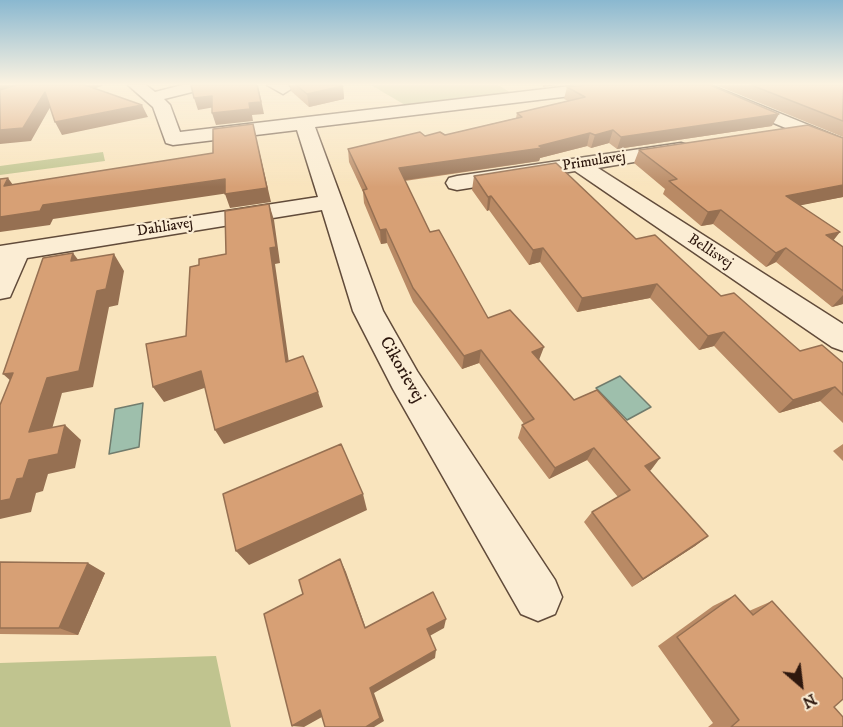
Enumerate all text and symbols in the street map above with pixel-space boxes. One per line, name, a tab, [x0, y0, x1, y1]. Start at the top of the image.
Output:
street label: Primulavej	[561, 148, 627, 176]
street label: Dahliavej	[136, 215, 194, 241]
street label: Bellisvej	[684, 231, 736, 273]
street label: Cikorievej	[374, 333, 428, 407]
north arrow	[771, 655, 831, 715]
text: N	[799, 689, 820, 713]

